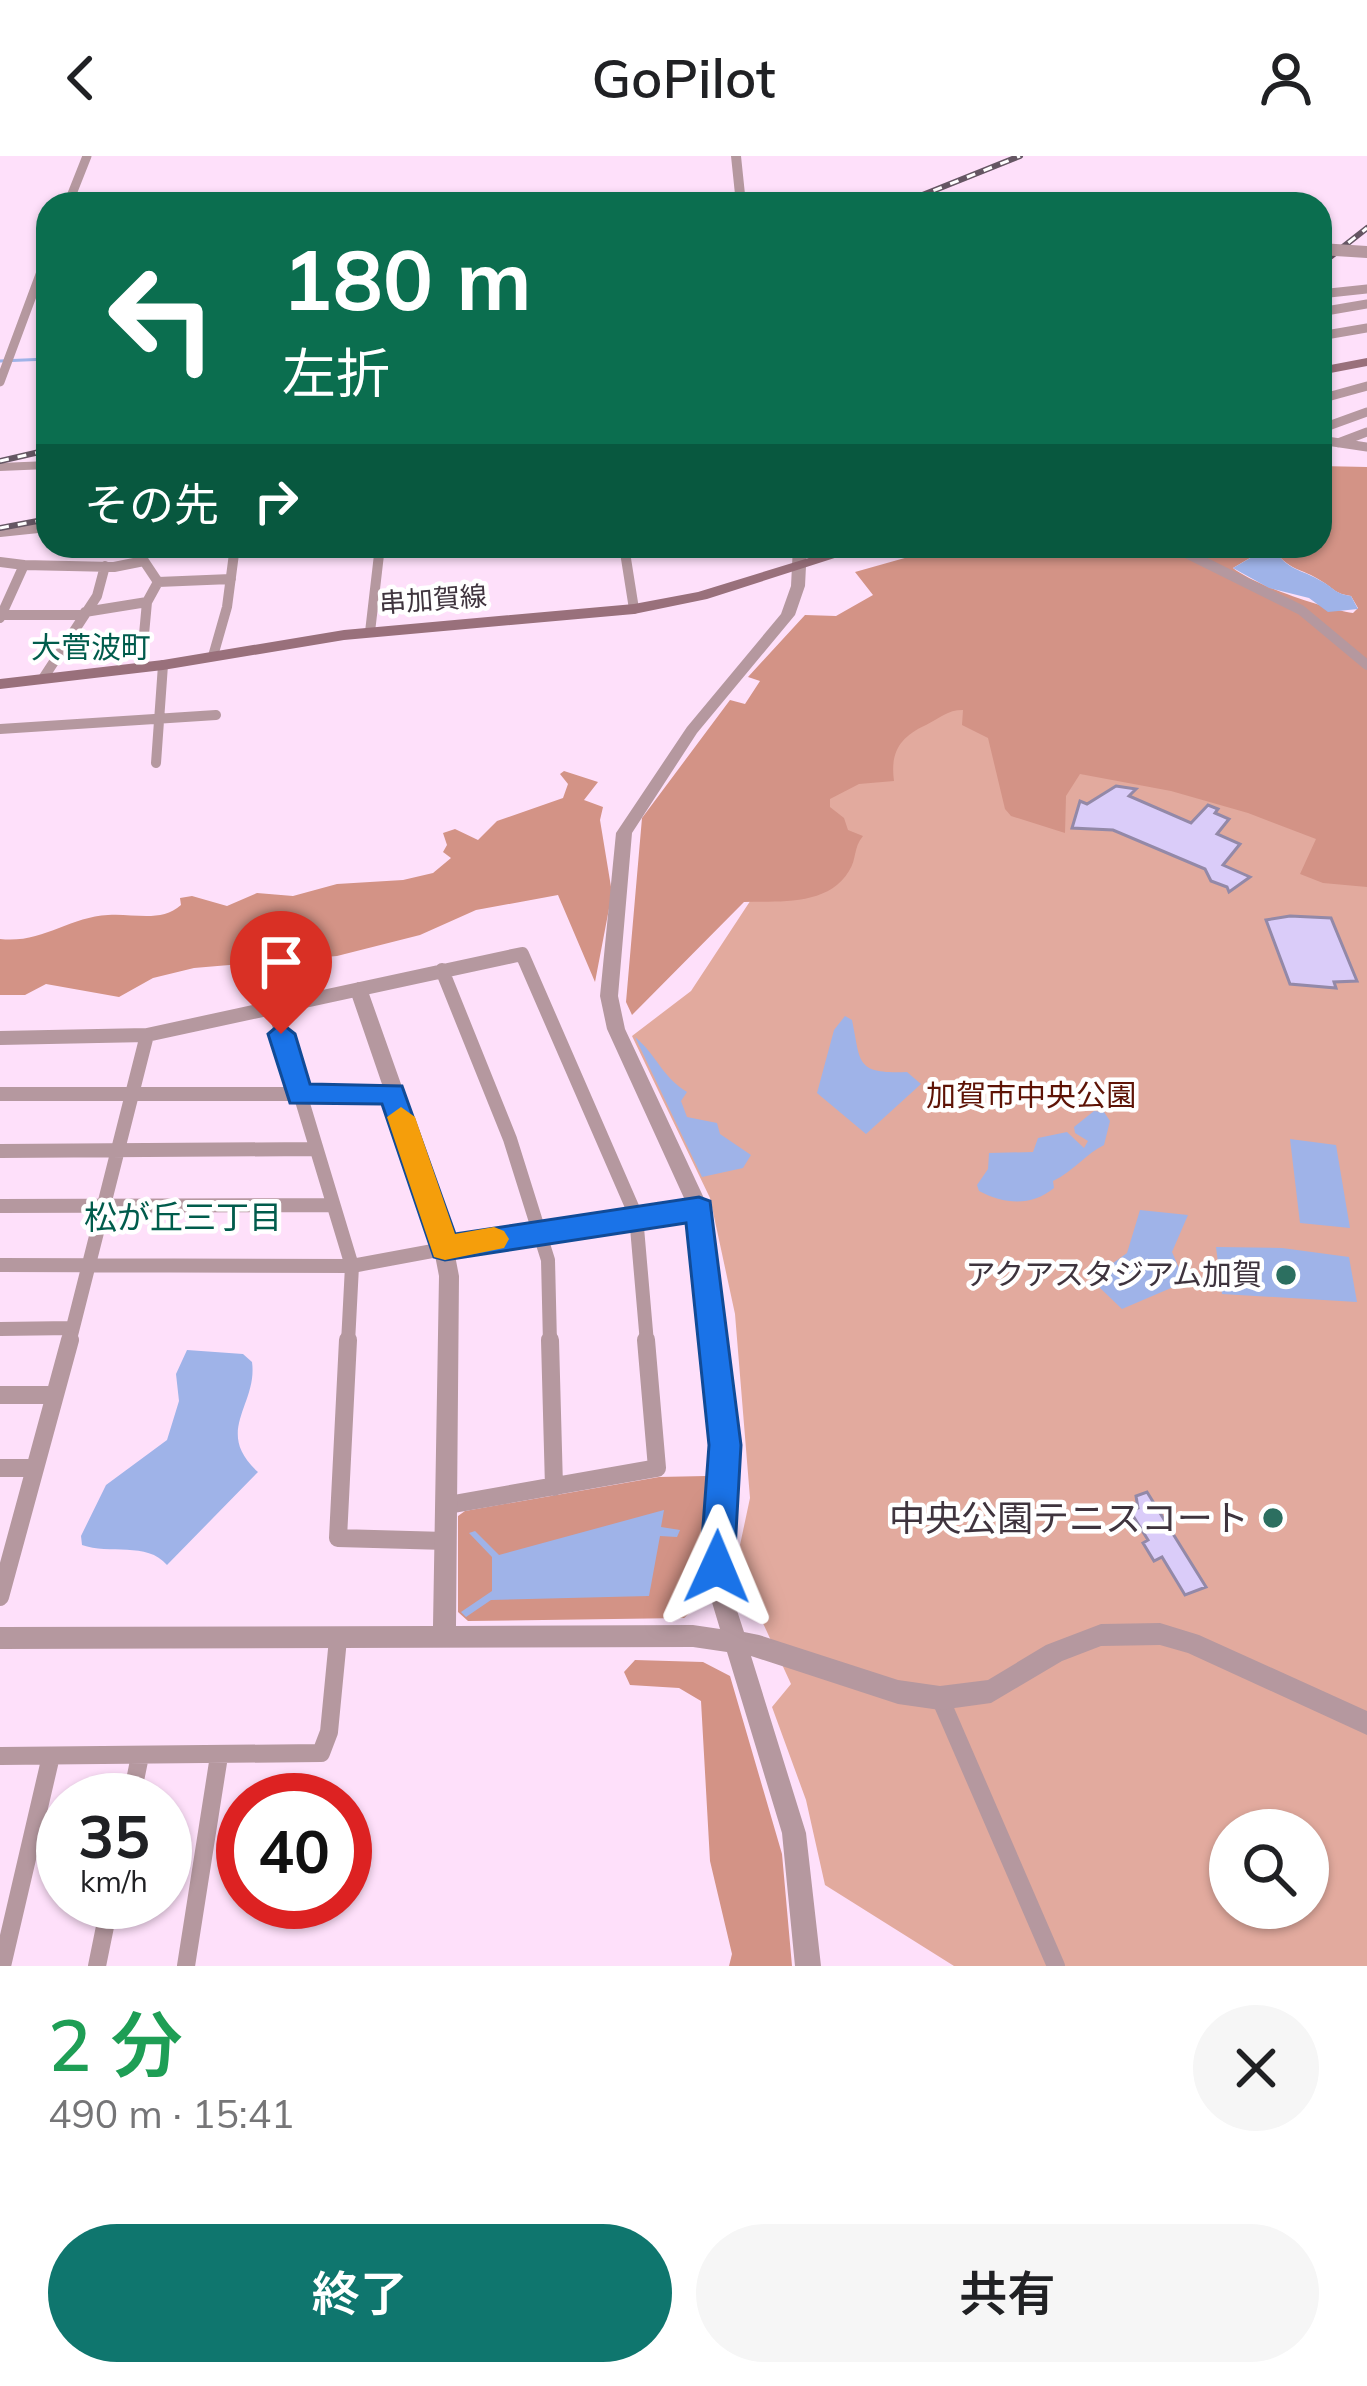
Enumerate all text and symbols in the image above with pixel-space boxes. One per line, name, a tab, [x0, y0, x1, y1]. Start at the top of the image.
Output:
text: GoPilot	[591, 44, 776, 112]
icon: back	[48, 45, 114, 111]
icon: person	[1253, 45, 1319, 111]
text: 180 m	[282, 226, 532, 331]
icon: left	[84, 240, 240, 396]
text: 左折	[282, 339, 390, 407]
icon: right	[243, 468, 309, 534]
text: その先	[84, 476, 219, 532]
street label: 串加賀線	[378, 578, 488, 620]
district label: 大菅波町	[31, 628, 151, 666]
pin	[230, 911, 332, 1034]
icon: arrive	[248, 929, 314, 995]
park label: 加賀市中央公園	[926, 1076, 1136, 1114]
district label: 松が丘三丁目	[84, 1196, 282, 1237]
place label: アクアスタジアム加賀	[966, 1255, 1262, 1293]
marker: アクアスタジアム加賀	[1273, 1262, 1299, 1288]
place label: 中央公園テニスコート	[889, 1495, 1249, 1540]
position arrow	[654, 1504, 780, 1630]
marker: 中央公園テニスコート	[1260, 1505, 1286, 1531]
speed limit sign: 40	[216, 1773, 372, 1929]
text: 35	[78, 1798, 150, 1873]
map controls	[1209, 1809, 1329, 1929]
button: search	[1209, 1809, 1329, 1929]
text: km/h	[80, 1862, 148, 1900]
text: 2 分	[48, 1999, 182, 2089]
button: close	[1193, 2005, 1319, 2131]
text: 490 m · 15:41	[48, 2089, 294, 2138]
button: 終了	[48, 2224, 672, 2362]
button: 共有	[696, 2224, 1319, 2362]

